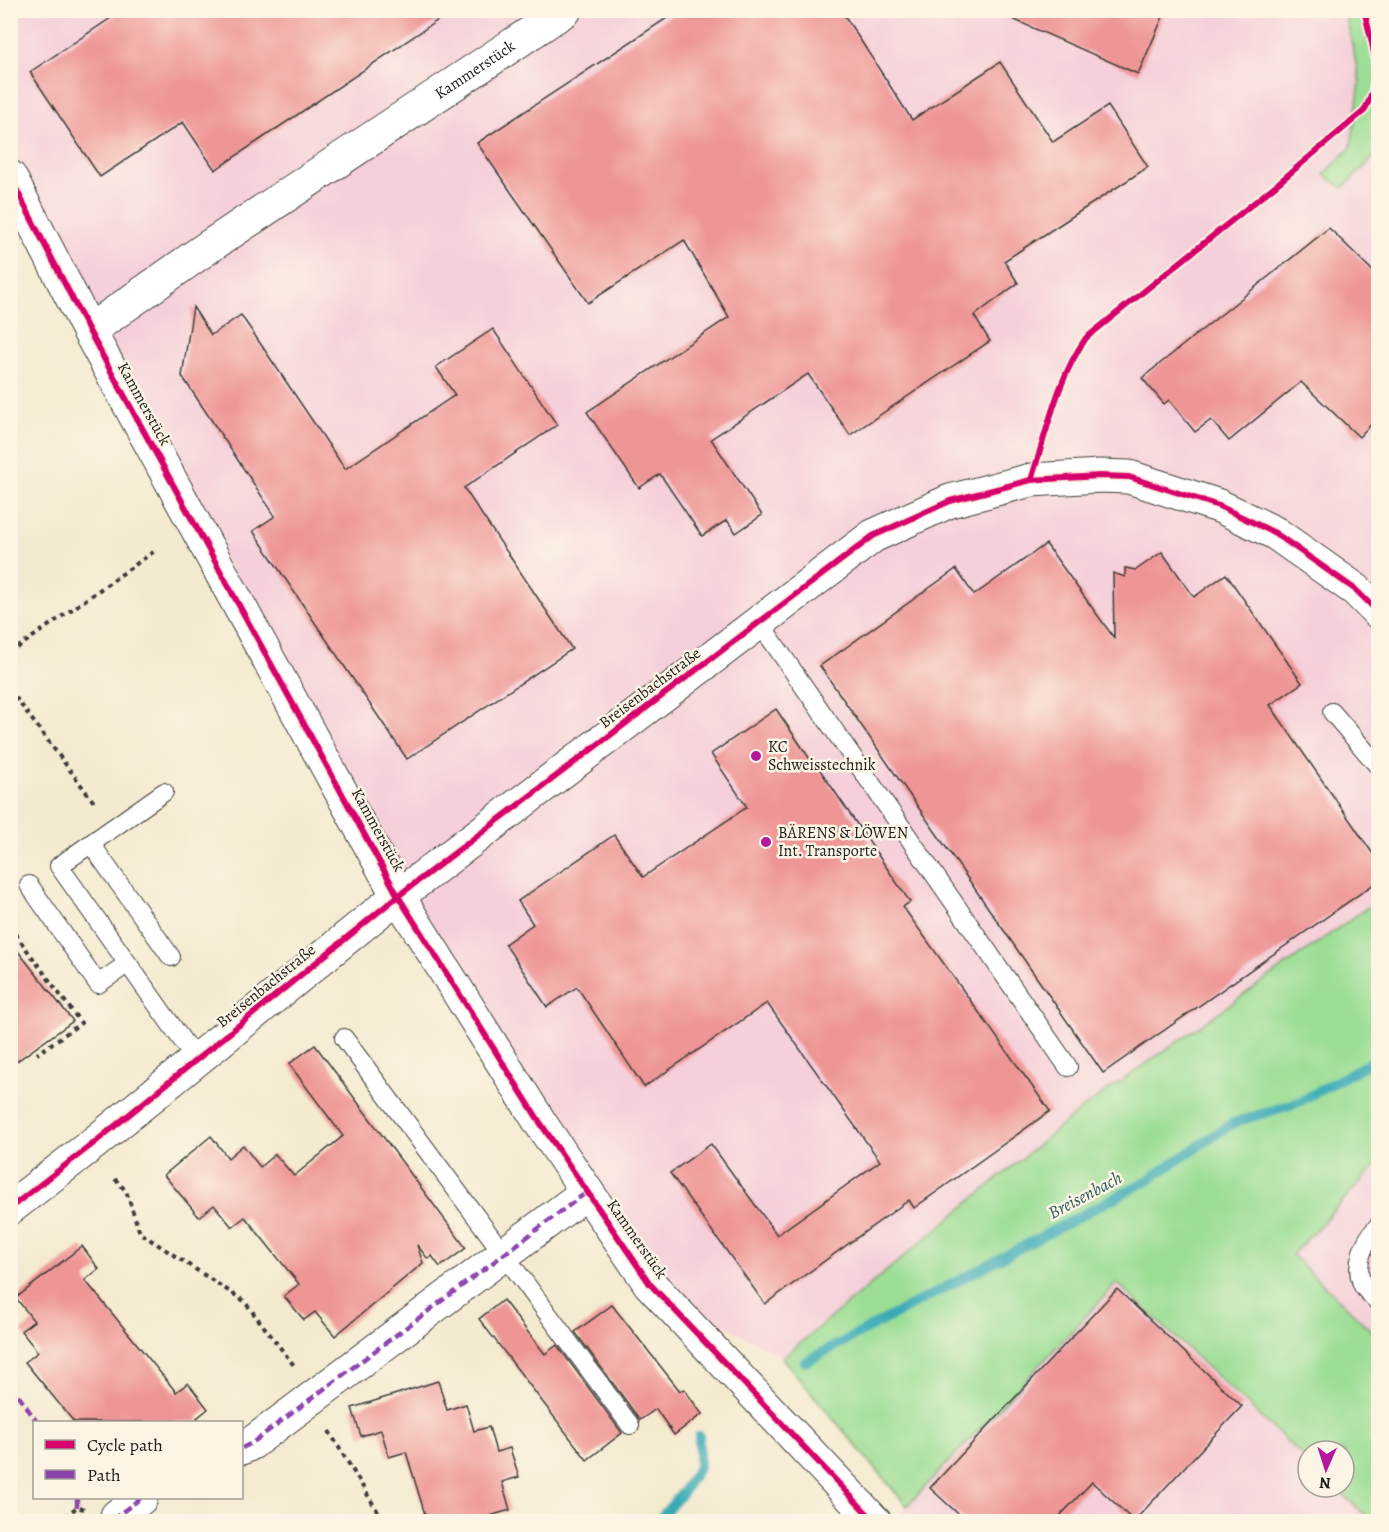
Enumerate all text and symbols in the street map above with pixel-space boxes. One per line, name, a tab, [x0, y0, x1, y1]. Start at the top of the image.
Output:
street label: Kammerstück	[430, 35, 520, 105]
street label: Kammerstück	[112, 358, 176, 450]
street label: Breisenbachstraße	[595, 642, 705, 734]
place label: KC Schweisstechnik	[768, 736, 876, 776]
marker: KC Schweisstechnik	[749, 749, 763, 763]
street label: Kammerstück	[346, 784, 410, 876]
place label: BÄRENS & LÖWEN Int. Transporte	[778, 822, 908, 862]
marker: BÄRENS & LÖWEN Int. Transporte	[759, 835, 773, 849]
street label: Breisenbachstraße	[212, 939, 320, 1033]
water label: Breisenbach	[1044, 1165, 1126, 1224]
street label: Kammerstück	[601, 1195, 673, 1283]
legend	[33, 1421, 243, 1499]
text: Cycle path	[87, 1433, 163, 1457]
north arrow	[1296, 1439, 1356, 1499]
text: Path	[87, 1463, 121, 1487]
text: N	[1319, 1472, 1332, 1494]

